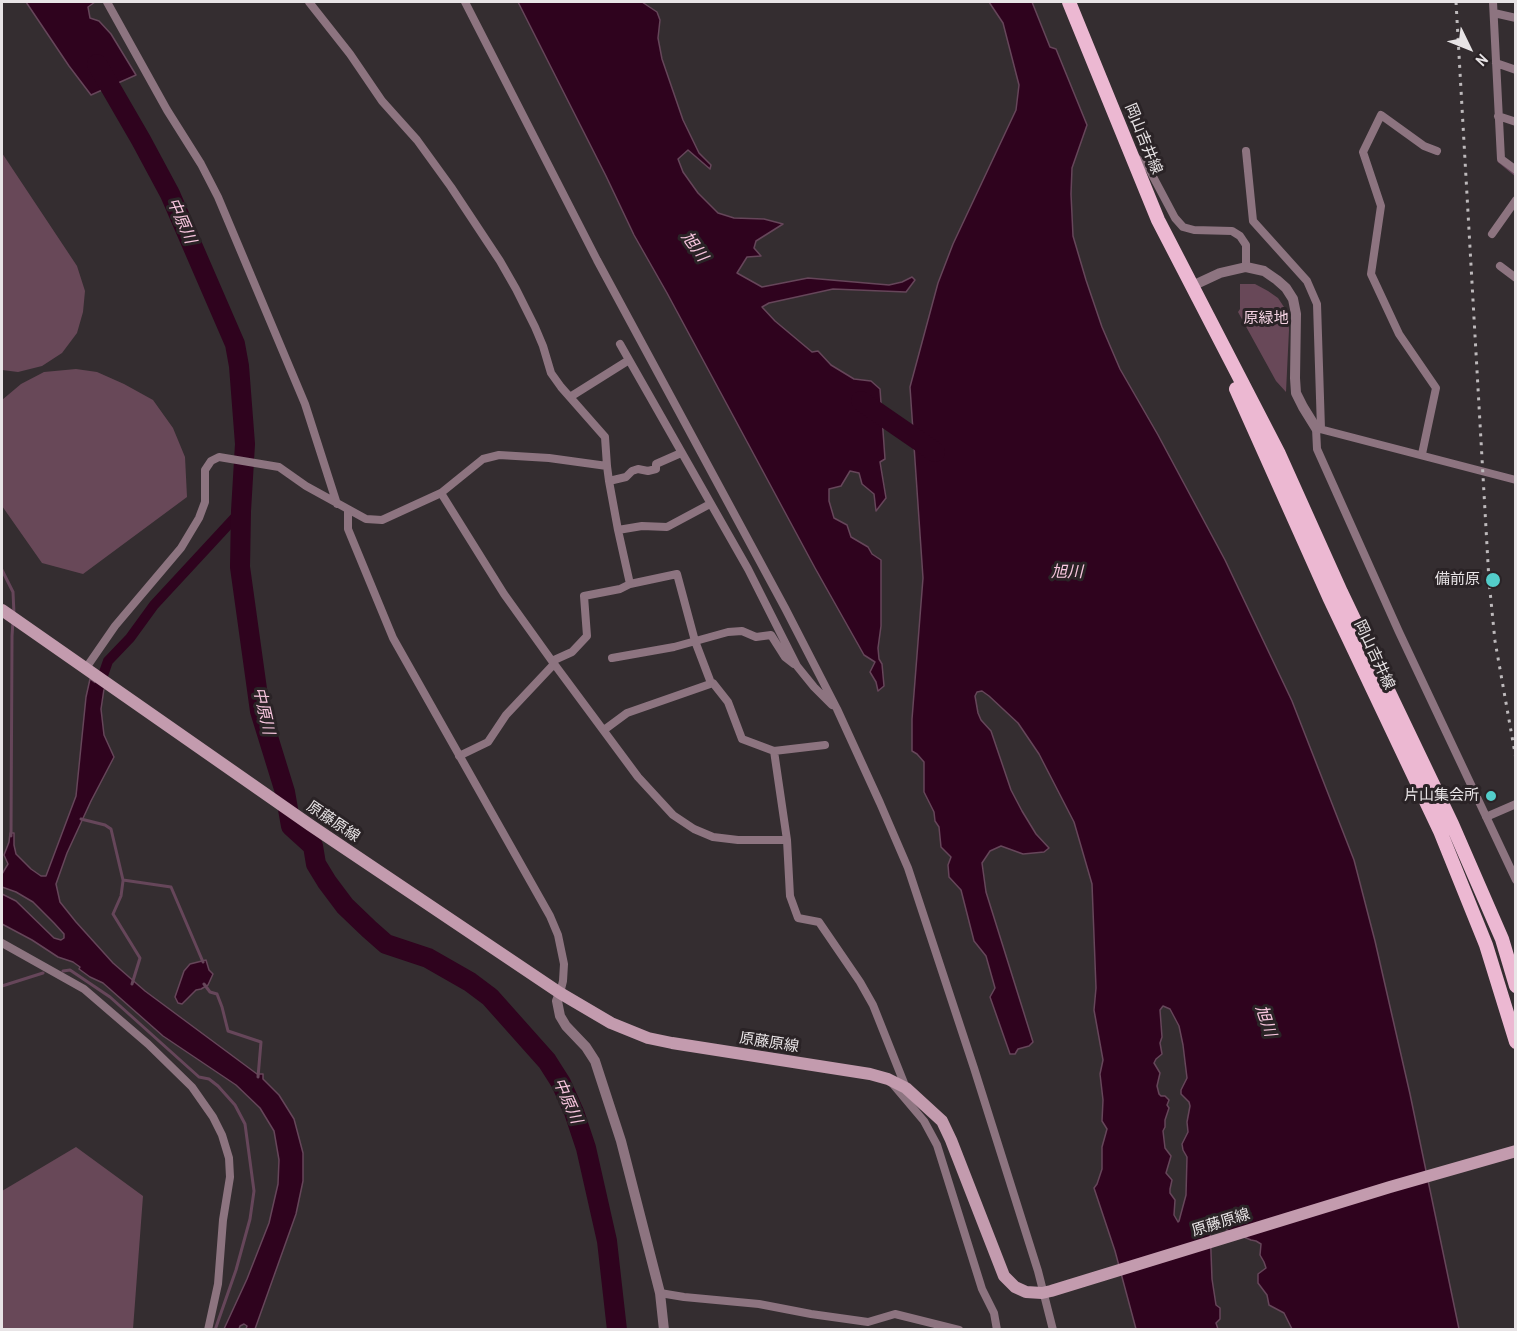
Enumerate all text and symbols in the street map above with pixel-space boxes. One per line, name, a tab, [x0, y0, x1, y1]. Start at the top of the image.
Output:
north arrow	[1439, 18, 1499, 78]
text: N	[1471, 49, 1493, 71]
street label: 岡山吉井線	[1121, 101, 1165, 177]
water label: 中原川	[162, 195, 200, 247]
water label: 旭川	[677, 228, 711, 266]
park label: 原緑地	[1244, 310, 1288, 328]
water label: 旭川	[1051, 563, 1083, 583]
place label: 備前原	[1435, 571, 1480, 589]
marker: 備前原	[1484, 571, 1502, 589]
street label: 岡山吉井線	[1350, 617, 1398, 693]
water label: 中原川	[248, 685, 278, 737]
place label: 片山集会所	[1404, 787, 1479, 805]
marker: 片山集会所	[1484, 789, 1498, 803]
street label: 原藤原線	[303, 798, 363, 846]
water label: 旭川	[1251, 1003, 1279, 1039]
street label: 原藤原線	[738, 1029, 800, 1057]
water label: 中原川	[548, 1075, 586, 1127]
street label: 原藤原線	[1190, 1206, 1252, 1240]

